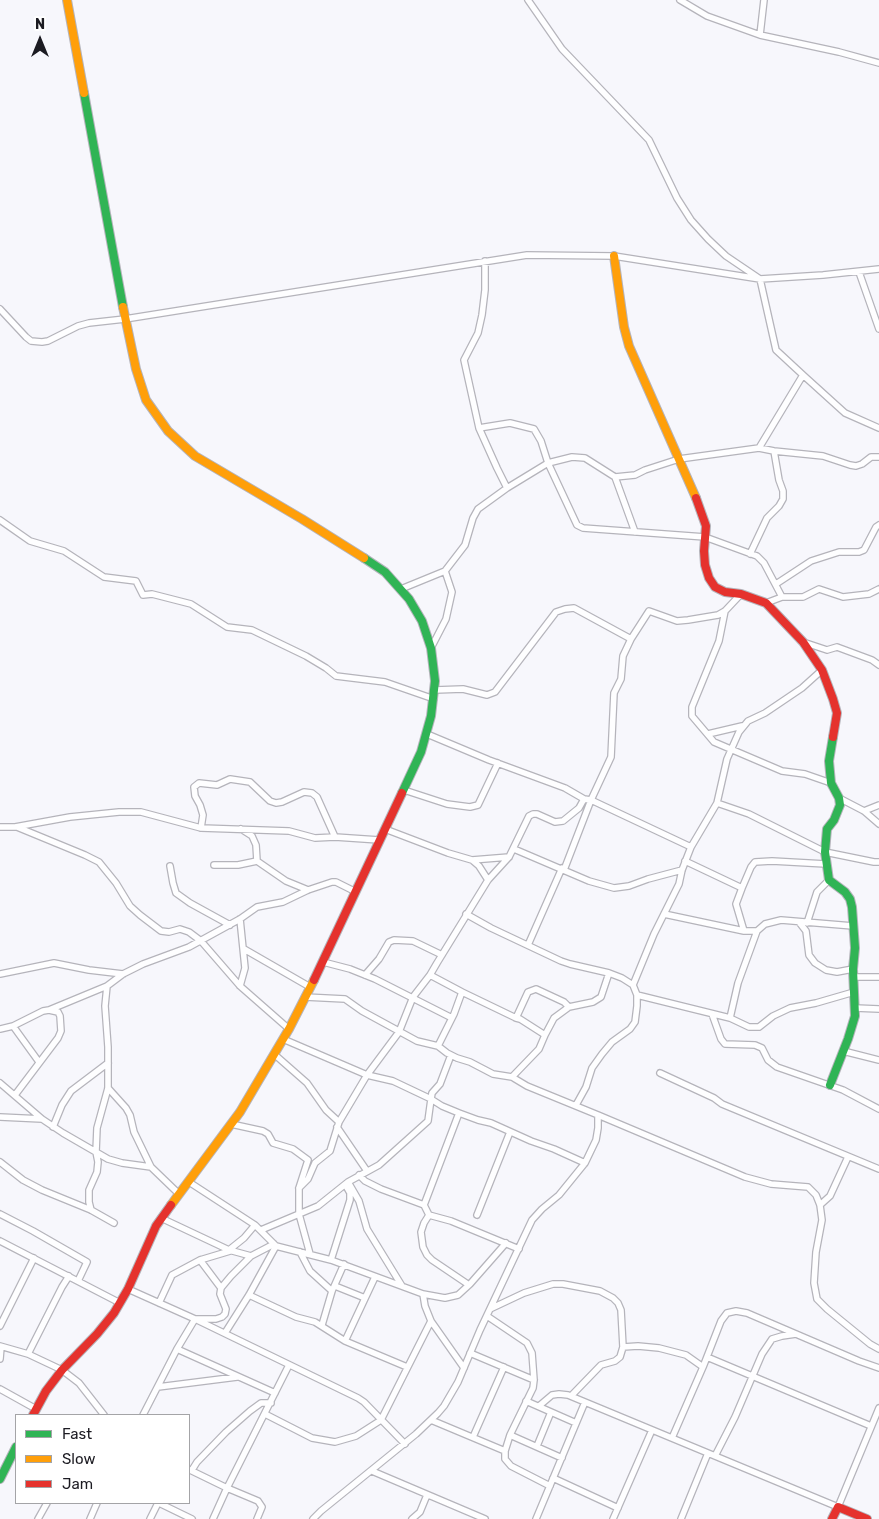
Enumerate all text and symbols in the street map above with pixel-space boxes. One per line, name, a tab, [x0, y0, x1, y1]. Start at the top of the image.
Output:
north arrow	[15, 15, 65, 65]
text: N	[35, 16, 45, 33]
legend	[15, 1414, 190, 1504]
text: Fast	[62, 1425, 92, 1443]
text: Slow	[62, 1450, 95, 1468]
text: Jam	[62, 1475, 93, 1493]

